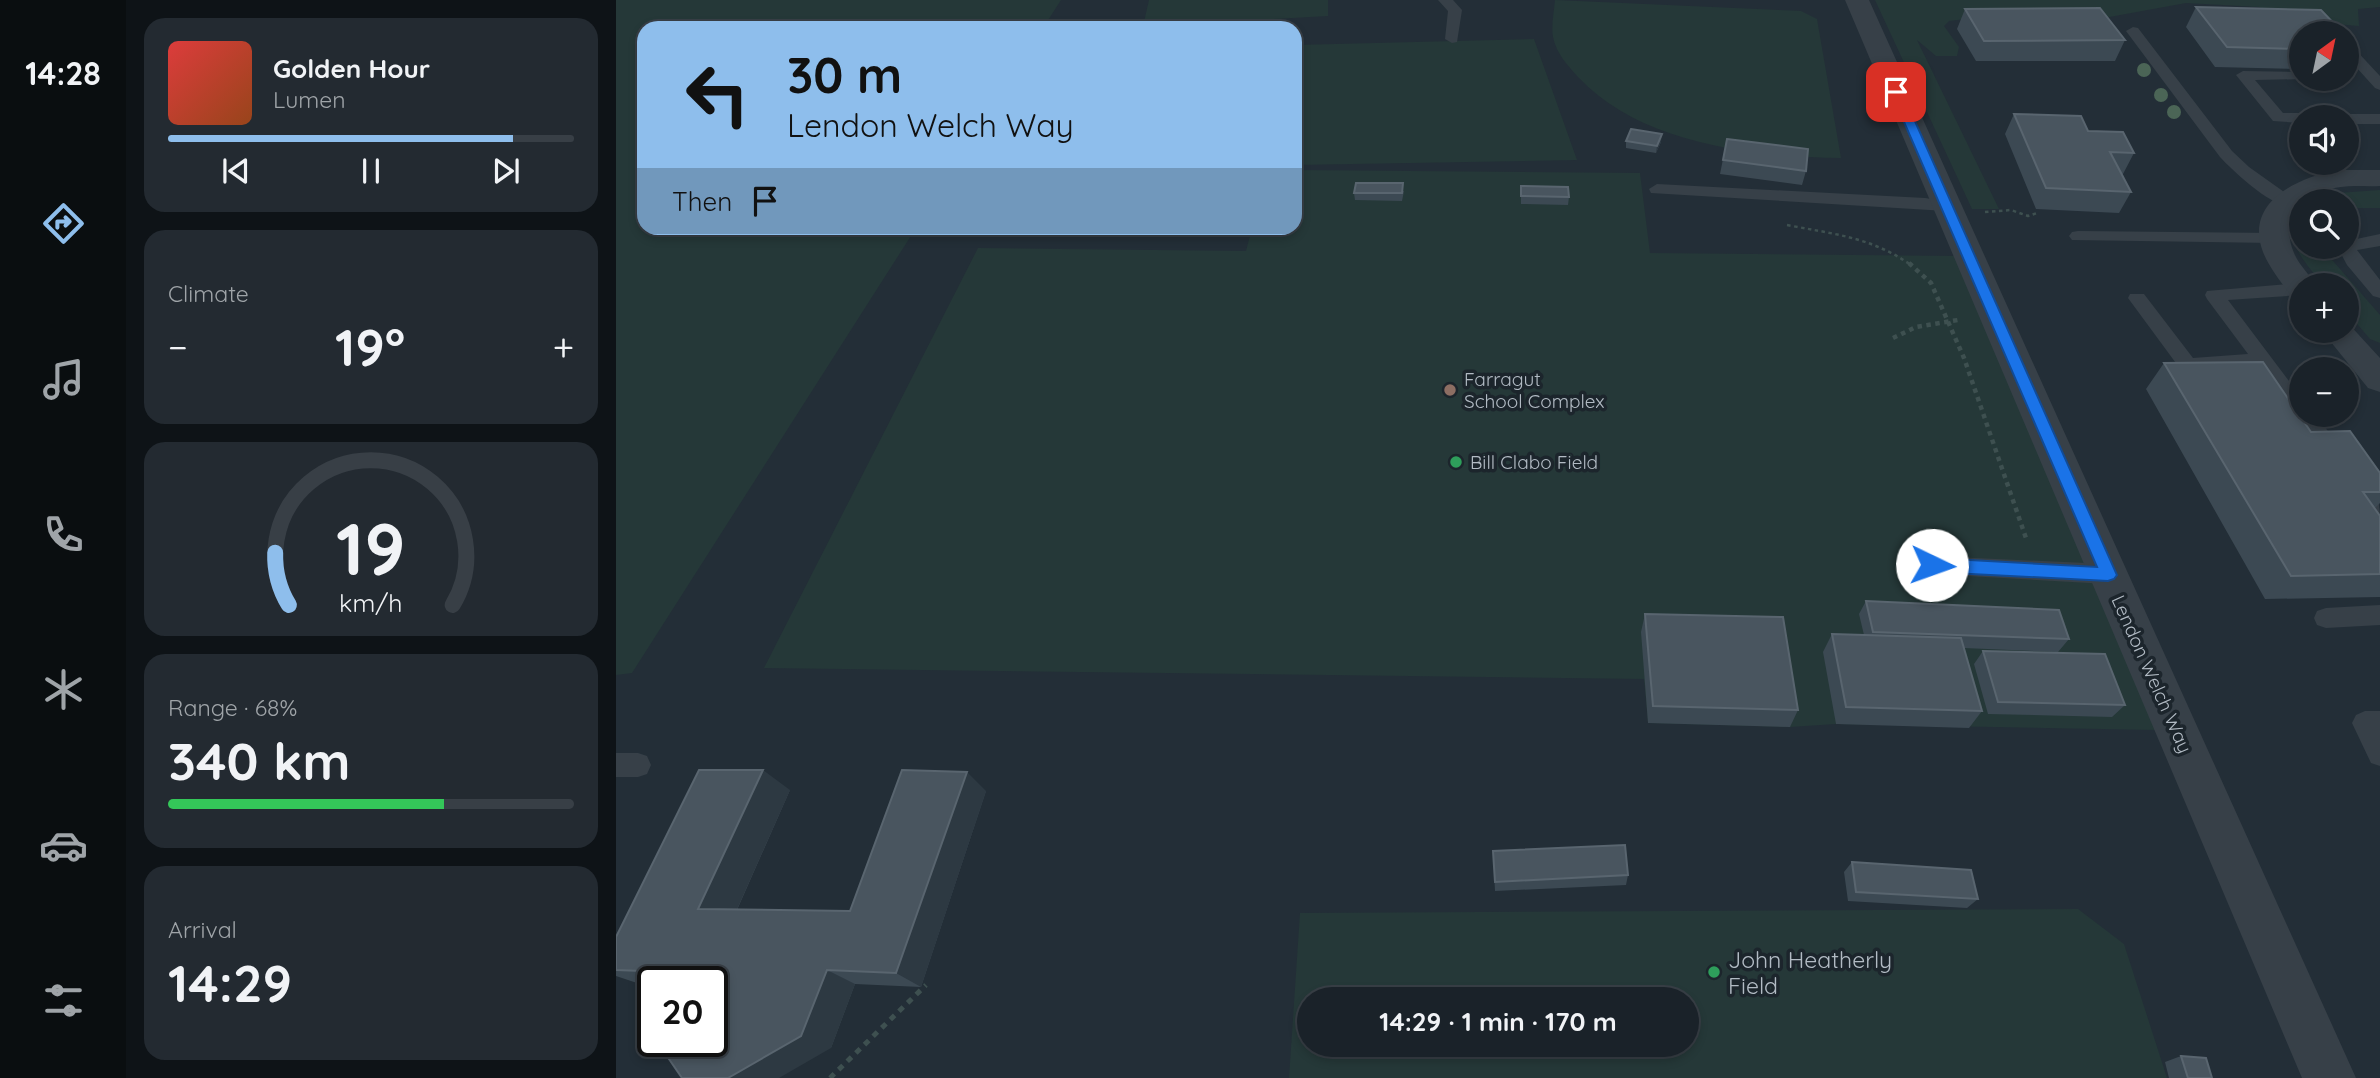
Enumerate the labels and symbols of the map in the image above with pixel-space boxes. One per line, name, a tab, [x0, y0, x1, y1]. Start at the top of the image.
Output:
north arrow	[2289, 21, 2359, 91]
pin	[1866, 62, 1926, 122]
place label: Farragut School Complex	[1464, 367, 1605, 413]
marker: Farragut School Complex	[1442, 382, 1458, 398]
place label: Bill Clabo Field	[1470, 450, 1598, 474]
marker: Bill Clabo Field	[1448, 454, 1464, 470]
position arrow	[1895, 528, 1969, 602]
street label: Lendon Welch Way	[2106, 591, 2198, 757]
place label: John Heatherly Field	[1728, 945, 1892, 1000]
marker: John Heatherly Field	[1706, 964, 1722, 980]
speed limit sign: 20	[637, 966, 728, 1057]

